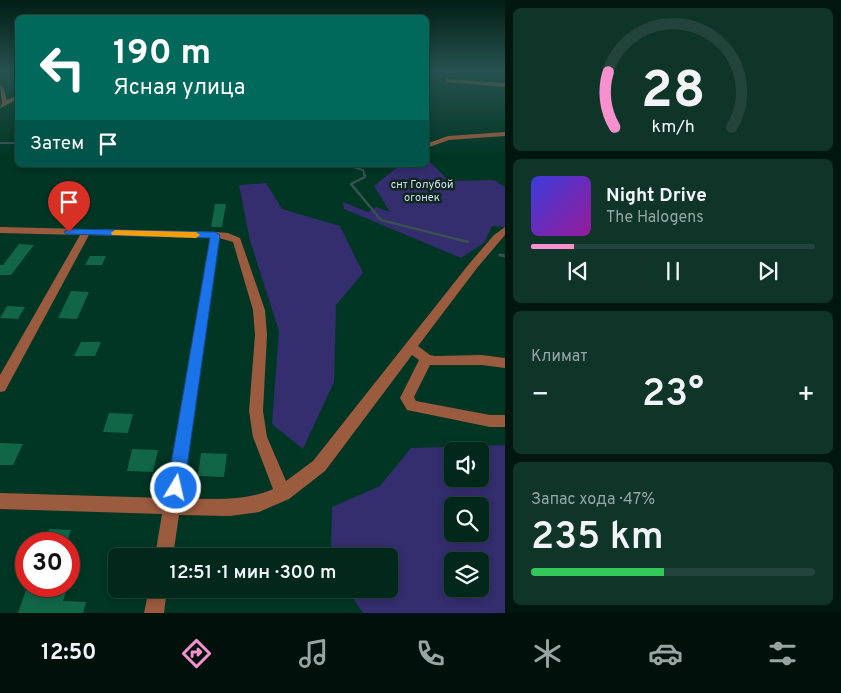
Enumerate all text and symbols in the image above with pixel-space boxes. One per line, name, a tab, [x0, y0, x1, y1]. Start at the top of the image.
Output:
text: 190 m	[113, 32, 211, 76]
icon: left	[30, 35, 95, 100]
text: 28	[641, 60, 705, 126]
text: Ясная улица	[113, 75, 245, 102]
text: km/h	[651, 116, 695, 139]
icon: arrive	[94, 130, 122, 158]
text: Затем	[30, 132, 84, 156]
park label: снт Голубой огонек	[391, 178, 453, 205]
pin	[48, 181, 90, 232]
text: Night Drive	[606, 184, 707, 208]
icon: arrive	[55, 188, 83, 216]
text: The Halogens	[606, 208, 704, 228]
icon: previous	[564, 257, 592, 285]
icon: pause	[659, 257, 687, 285]
icon: next	[754, 257, 782, 285]
text: Климат	[531, 347, 588, 367]
text: 23°	[642, 371, 704, 420]
text: −	[531, 378, 549, 414]
text: +	[797, 378, 815, 414]
map controls	[444, 442, 489, 597]
button: sound	[444, 442, 489, 487]
position arrow	[149, 461, 201, 513]
text: Запас хода · 47%	[531, 490, 655, 510]
button: search	[444, 497, 489, 542]
text: 235 km	[531, 514, 664, 563]
speed limit sign: 30	[15, 532, 80, 597]
button: layers	[444, 552, 489, 597]
text: 12:51 · 1 мин · 300 m	[170, 561, 336, 585]
icon: directions	[179, 636, 214, 671]
icon: music	[296, 636, 331, 671]
icon: phone	[413, 636, 448, 671]
icon: climate	[530, 636, 565, 671]
icon: car	[648, 636, 683, 671]
icon: filters	[765, 636, 800, 671]
text: 12:50	[41, 640, 97, 667]

